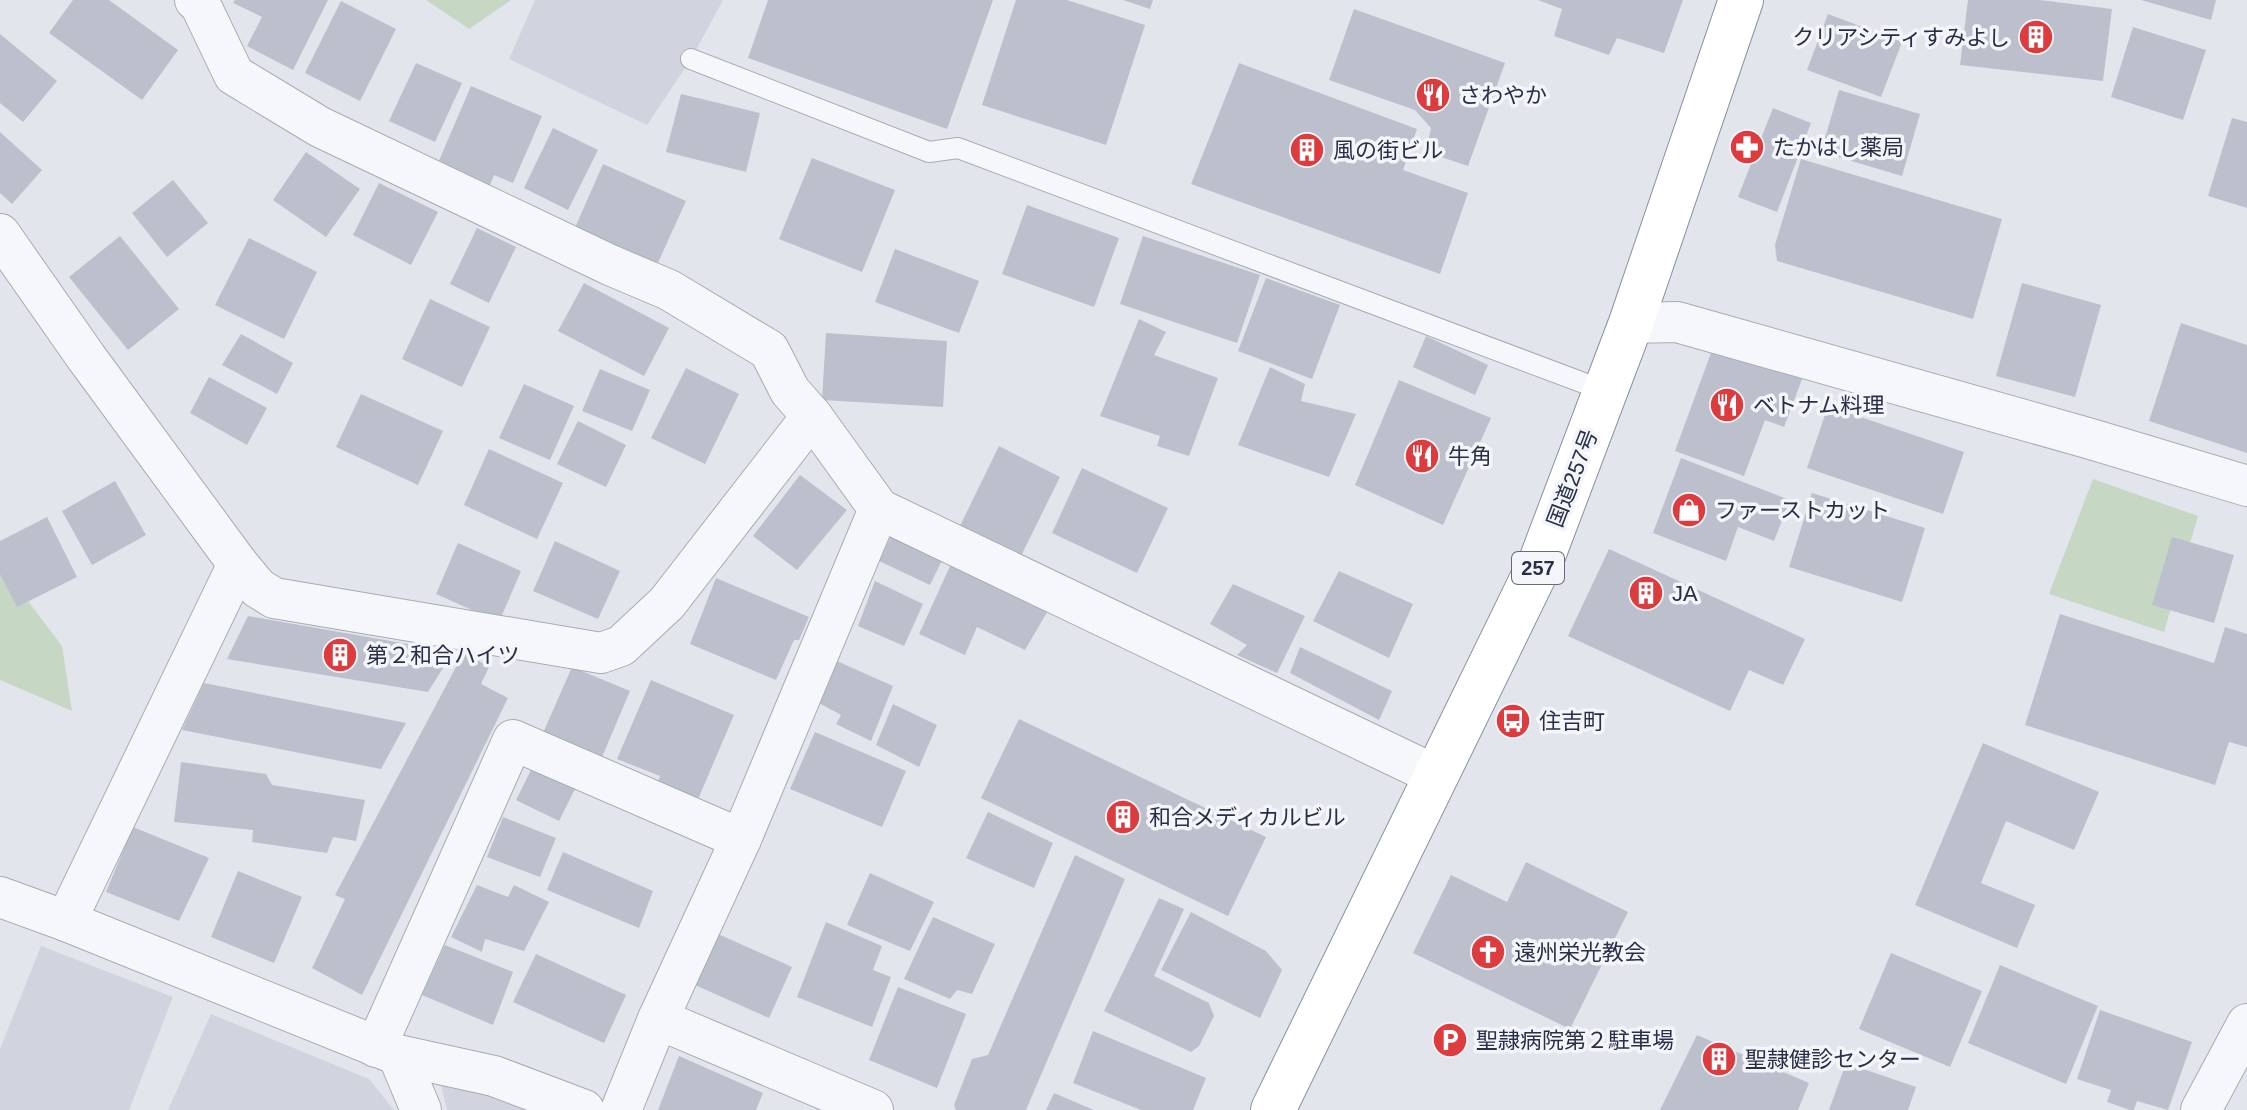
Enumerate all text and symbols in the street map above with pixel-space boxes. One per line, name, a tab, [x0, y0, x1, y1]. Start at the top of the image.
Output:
building icon: クリアシティすみよし	[2017, 18, 2055, 56]
place label: クリアシティすみよし	[1792, 25, 2010, 50]
restaurant icon: さわやか	[1414, 76, 1452, 114]
place label: さわやか	[1459, 83, 1547, 108]
pharmacy icon: たかはし薬局	[1728, 128, 1766, 166]
building icon: 風の街ビル	[1288, 131, 1326, 169]
place label: たかはし薬局	[1773, 135, 1904, 160]
place label: 風の街ビル	[1333, 138, 1443, 163]
restaurant icon: ベトナム料理	[1708, 386, 1746, 424]
place label: ベトナム料理	[1753, 393, 1884, 418]
street label: 国道257号	[1542, 426, 1603, 531]
restaurant icon: 牛角	[1403, 437, 1441, 475]
place label: 牛角	[1448, 444, 1492, 469]
shop icon: ファーストカット	[1670, 491, 1708, 529]
place label: ファーストカット	[1715, 498, 1890, 523]
road number: 257	[1512, 552, 1564, 584]
building icon: JA	[1627, 574, 1665, 612]
place label: JA	[1672, 581, 1698, 606]
building icon: 第２和合ハイツ	[321, 636, 359, 674]
place label: 第２和合ハイツ	[366, 643, 520, 668]
bus stop icon: 住吉町	[1494, 702, 1532, 740]
place label: 住吉町	[1539, 709, 1605, 734]
building icon: 和合メディカルビル	[1104, 798, 1142, 836]
place label: 和合メディカルビル	[1149, 805, 1345, 830]
church icon: 遠州栄光教会	[1469, 933, 1507, 971]
place label: 遠州栄光教会	[1514, 940, 1646, 965]
parking icon: 聖隷病院第２駐車場	[1431, 1021, 1469, 1059]
place label: 聖隷病院第２駐車場	[1476, 1028, 1674, 1053]
building icon: 聖隷健診センター	[1700, 1040, 1738, 1078]
place label: 聖隷健診センター	[1745, 1047, 1921, 1072]

